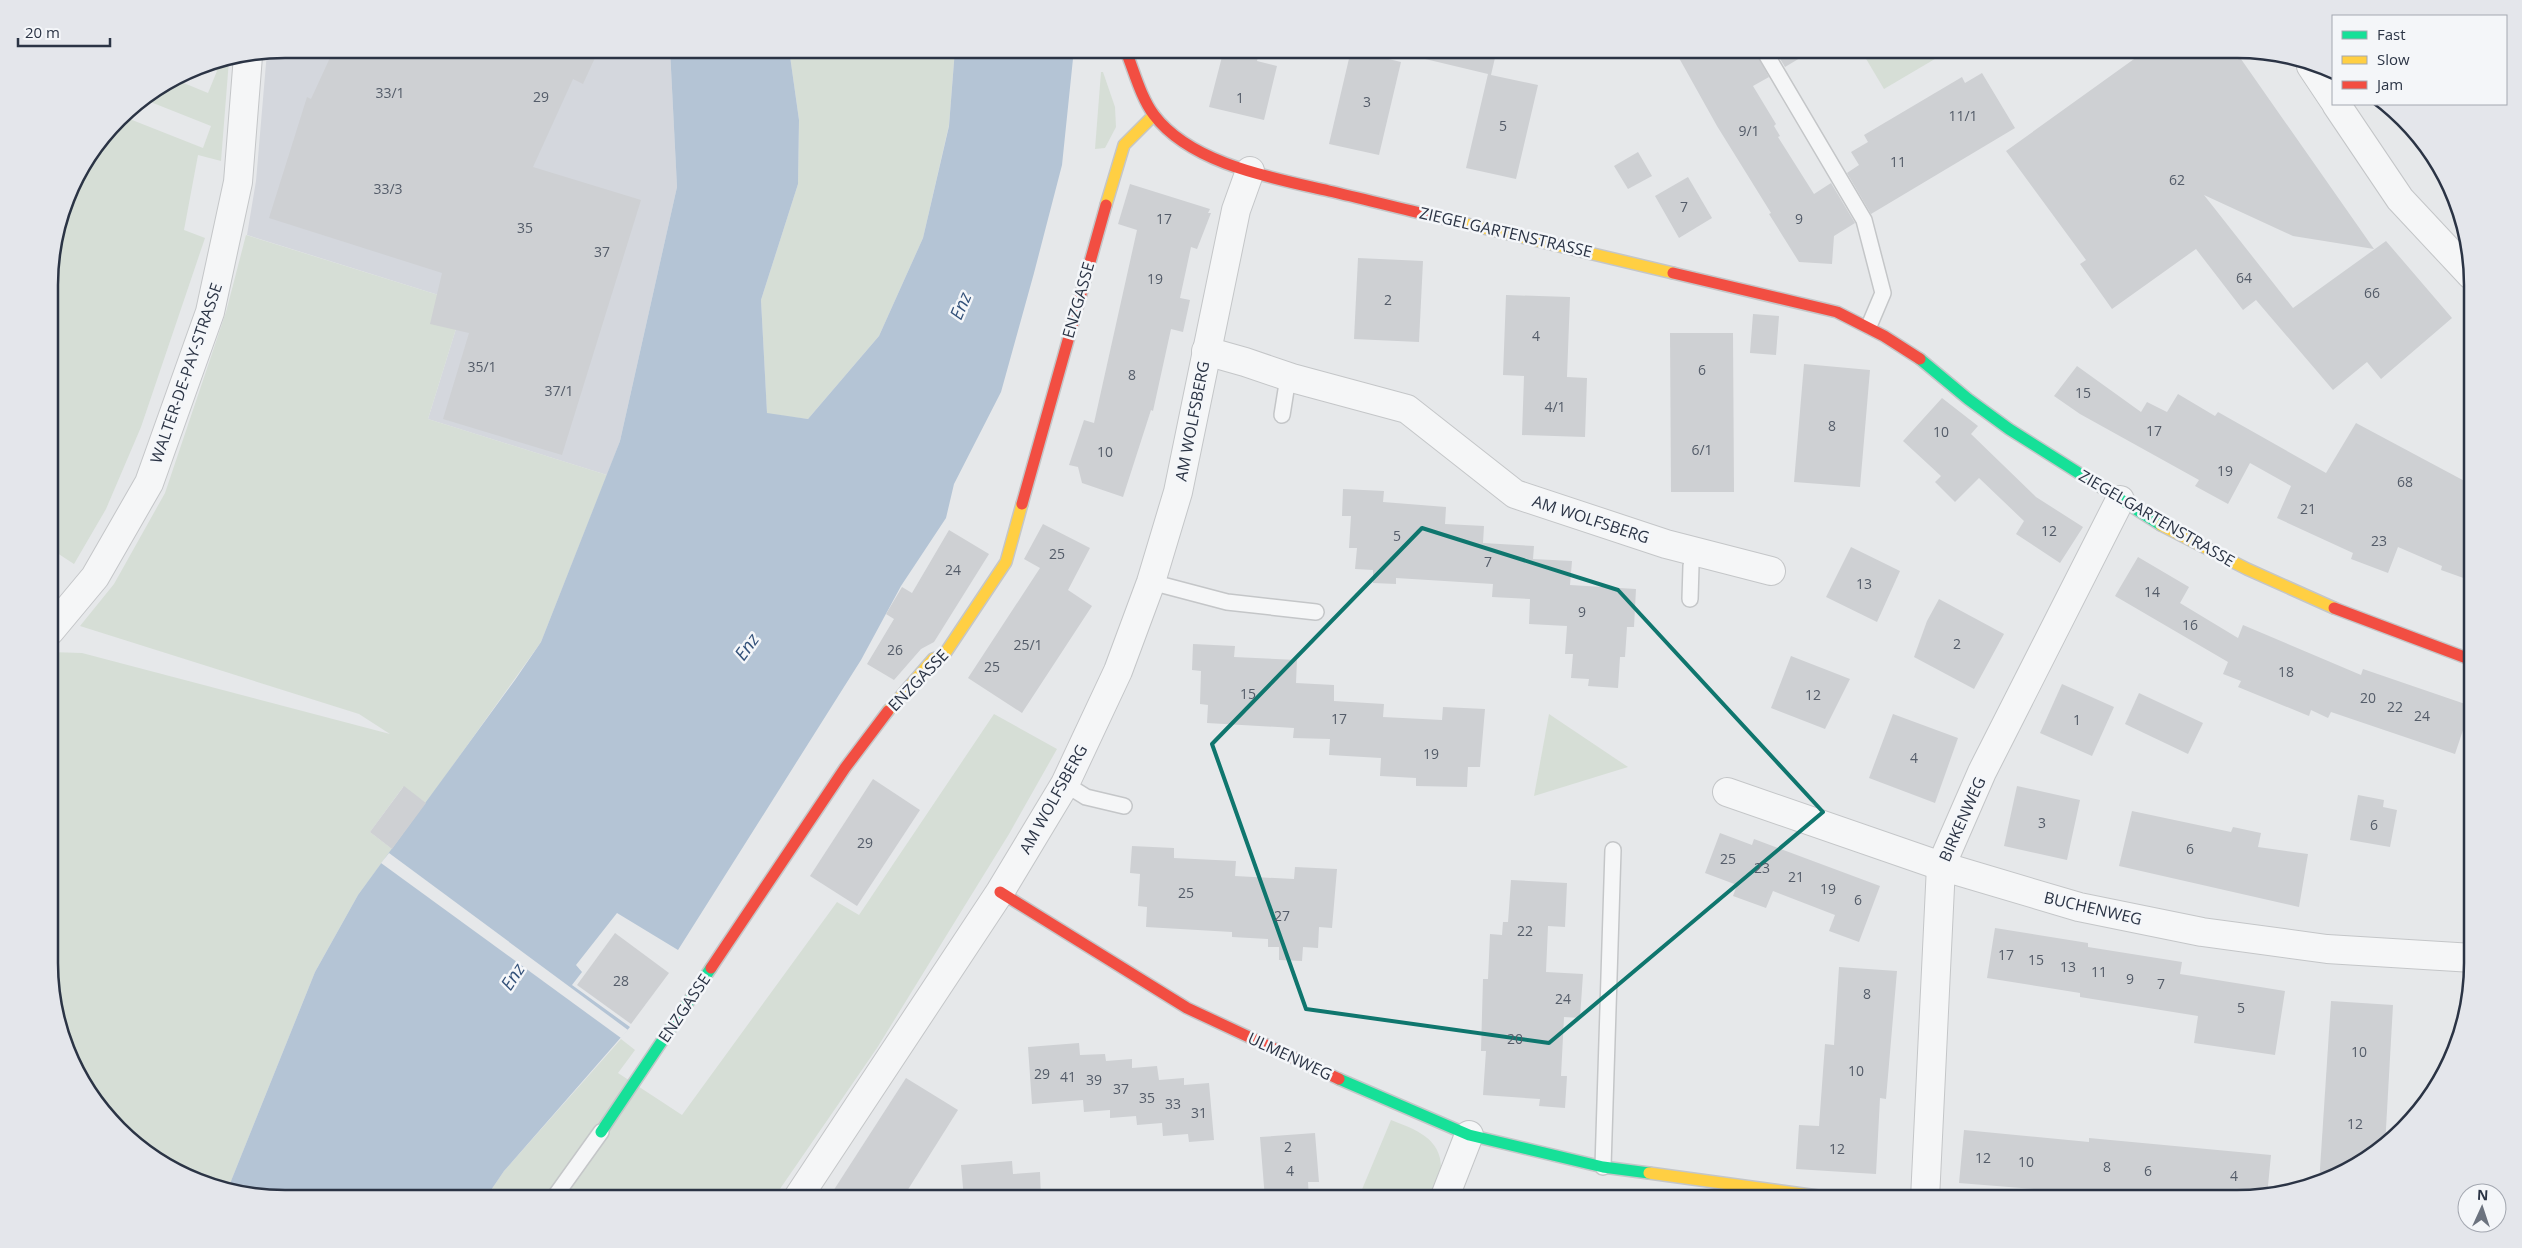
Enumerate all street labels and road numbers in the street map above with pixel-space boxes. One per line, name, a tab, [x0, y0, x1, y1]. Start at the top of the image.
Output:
street label: ZIEGELGARTENSTRASSE	[1417, 201, 1595, 263]
street label: ENZGASSE	[1057, 259, 1099, 341]
street label: WALTER-DE-PAY-STRASSE	[145, 280, 227, 466]
street label: AM WOLFSBERG	[1170, 359, 1214, 483]
street label: ZIEGELGARTENSTRASSE	[2075, 464, 2239, 572]
street label: AM WOLFSBERG	[1530, 490, 1652, 548]
street label: ENZGASSE	[883, 644, 953, 716]
street label: AM WOLFSBERG	[1014, 740, 1092, 858]
street label: BIRKENWEG	[1934, 773, 1990, 865]
street label: BUCHENWEG	[2042, 886, 2144, 930]
street label: ENZGASSE	[653, 969, 715, 1047]
street label: ULMENWEG	[1244, 1027, 1336, 1085]

